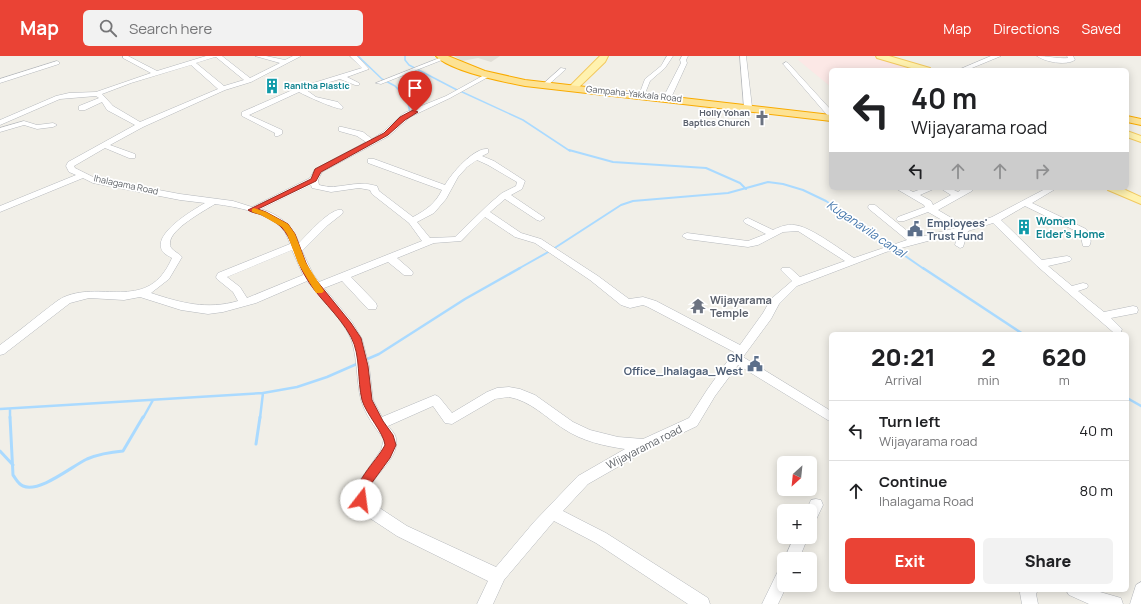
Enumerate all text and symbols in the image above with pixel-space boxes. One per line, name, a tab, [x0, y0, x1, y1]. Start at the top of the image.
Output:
search box	[83, 10, 363, 46]
text: Map	[20, 15, 59, 41]
icon: search	[97, 17, 119, 39]
text: Search here	[129, 18, 212, 39]
text: Map	[943, 19, 971, 38]
text: Directions	[993, 19, 1060, 38]
text: Saved	[1082, 19, 1121, 38]
pin	[398, 71, 432, 112]
building icon: Ranitha Plastic	[263, 77, 281, 95]
icon: arrive	[404, 77, 426, 99]
place label: Ranitha Plastic	[284, 79, 350, 92]
text: 40 m	[911, 79, 977, 117]
street label: Gampaha-Yakkala Road	[586, 82, 683, 105]
icon: left	[845, 84, 897, 136]
place label: Holly Yohan Baptics Church	[683, 106, 750, 129]
church icon: Holly Yohan Baptics Church	[753, 109, 771, 127]
text: Wijayarama road	[911, 115, 1047, 139]
icon: left	[905, 160, 927, 182]
icon: ahead	[947, 160, 969, 182]
icon: ahead	[989, 160, 1011, 182]
icon: right	[1031, 160, 1053, 182]
street label: Ihalagama Road	[93, 171, 160, 198]
water label: Kuganavila canal	[823, 196, 911, 263]
place label: Women Elder's Home	[1036, 213, 1105, 241]
place label: Employees' Trust Fund	[927, 215, 988, 243]
building icon: Women Elder's Home	[1015, 218, 1033, 236]
public building icon: Employees' Trust Fund	[906, 220, 924, 238]
place label: Wijayarama Temple	[710, 292, 772, 320]
temple icon: Wijayarama Temple	[689, 297, 707, 315]
text: 20:21	[871, 340, 936, 373]
text: 2	[981, 340, 996, 373]
text: 620	[1041, 340, 1087, 373]
place label: GN Office_Ihalagaa_West	[624, 350, 743, 378]
public building icon: GN Office_Ihalagaa_West	[746, 355, 764, 373]
text: Arrival	[885, 371, 922, 389]
text: min	[978, 371, 999, 389]
text: m	[1059, 371, 1070, 389]
text: Turn left	[879, 411, 941, 432]
icon: left	[845, 420, 867, 442]
text: 40 m	[1079, 420, 1113, 441]
street label: Wijayarama road	[603, 421, 684, 472]
text: Wijayarama road	[879, 432, 978, 450]
north arrow	[777, 456, 817, 496]
map controls	[777, 456, 817, 592]
text: Continue	[879, 471, 947, 492]
position arrow	[340, 479, 382, 521]
icon: ahead	[845, 480, 867, 502]
text: 80 m	[1079, 480, 1113, 501]
text: Ihalagama Road	[879, 492, 974, 510]
button: +	[777, 504, 817, 544]
button: Exit	[845, 538, 975, 584]
button: Share	[983, 538, 1113, 584]
button: −	[777, 552, 817, 592]

